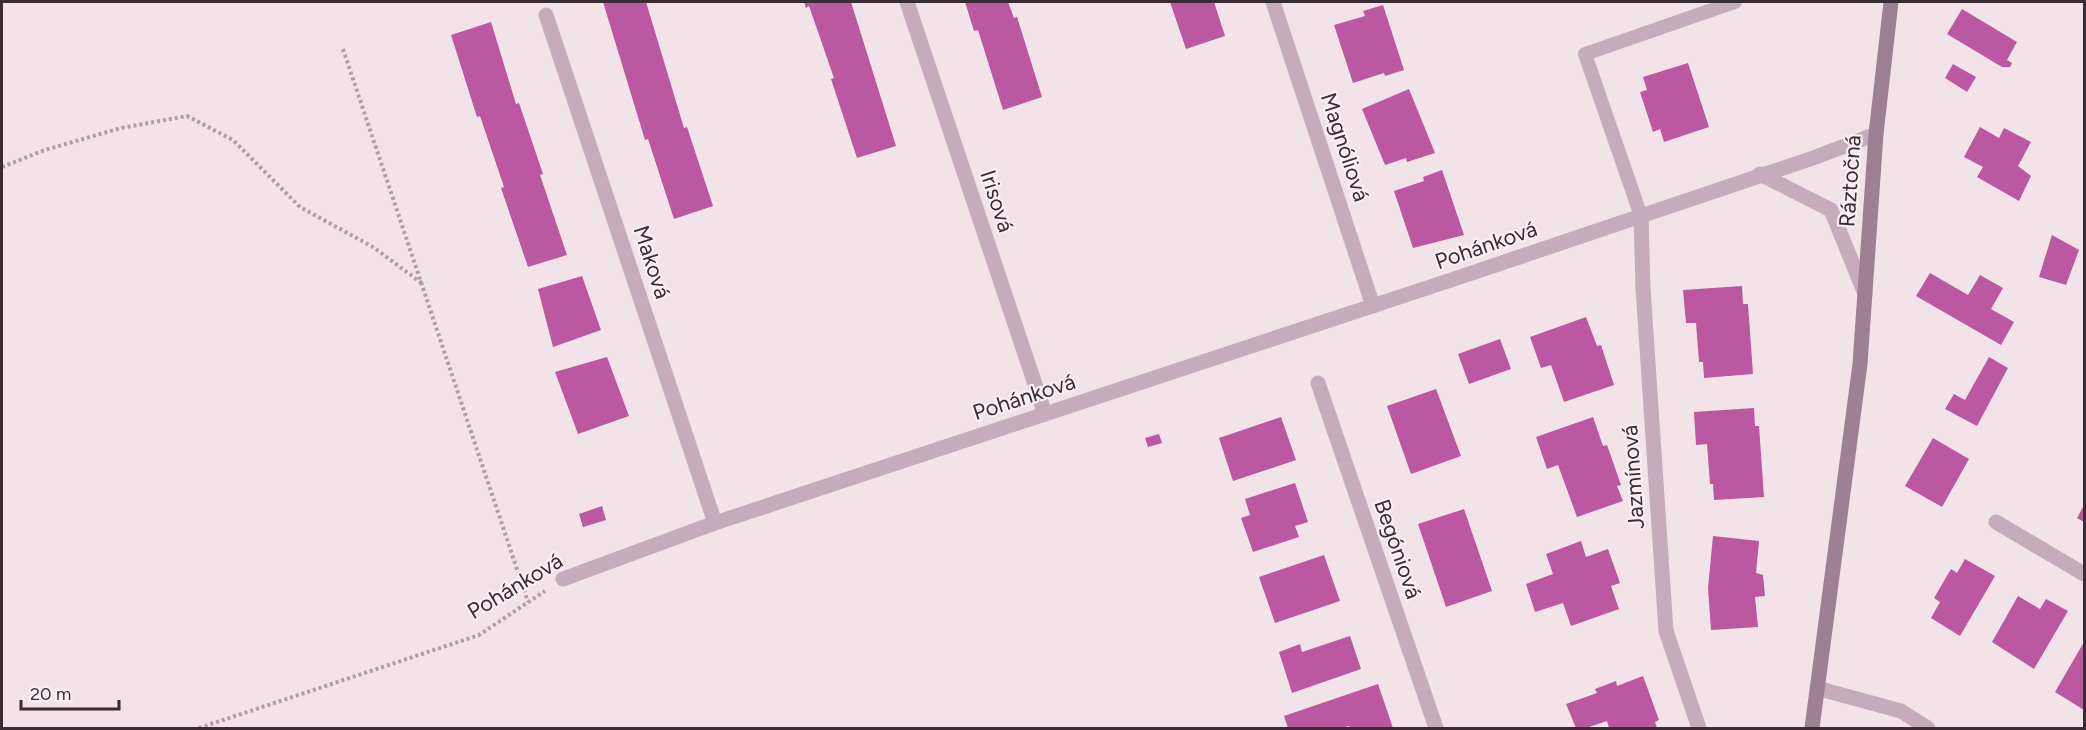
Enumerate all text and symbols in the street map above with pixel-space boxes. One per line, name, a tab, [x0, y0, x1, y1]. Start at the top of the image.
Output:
street label: Magnóliová	[1315, 89, 1375, 205]
street label: Ráztočná	[1833, 134, 1867, 228]
street label: Irisová	[974, 167, 1020, 235]
street label: Pohánková	[1431, 215, 1541, 275]
street label: Maková	[628, 222, 676, 302]
street label: Pohánková	[969, 368, 1079, 426]
street label: Jazmínová	[1616, 424, 1650, 530]
street label: Begóniová	[1368, 496, 1428, 602]
street label: Pohánková	[462, 547, 568, 625]
scale bar	[21, 673, 118, 711]
text: 20 m	[30, 683, 71, 705]

